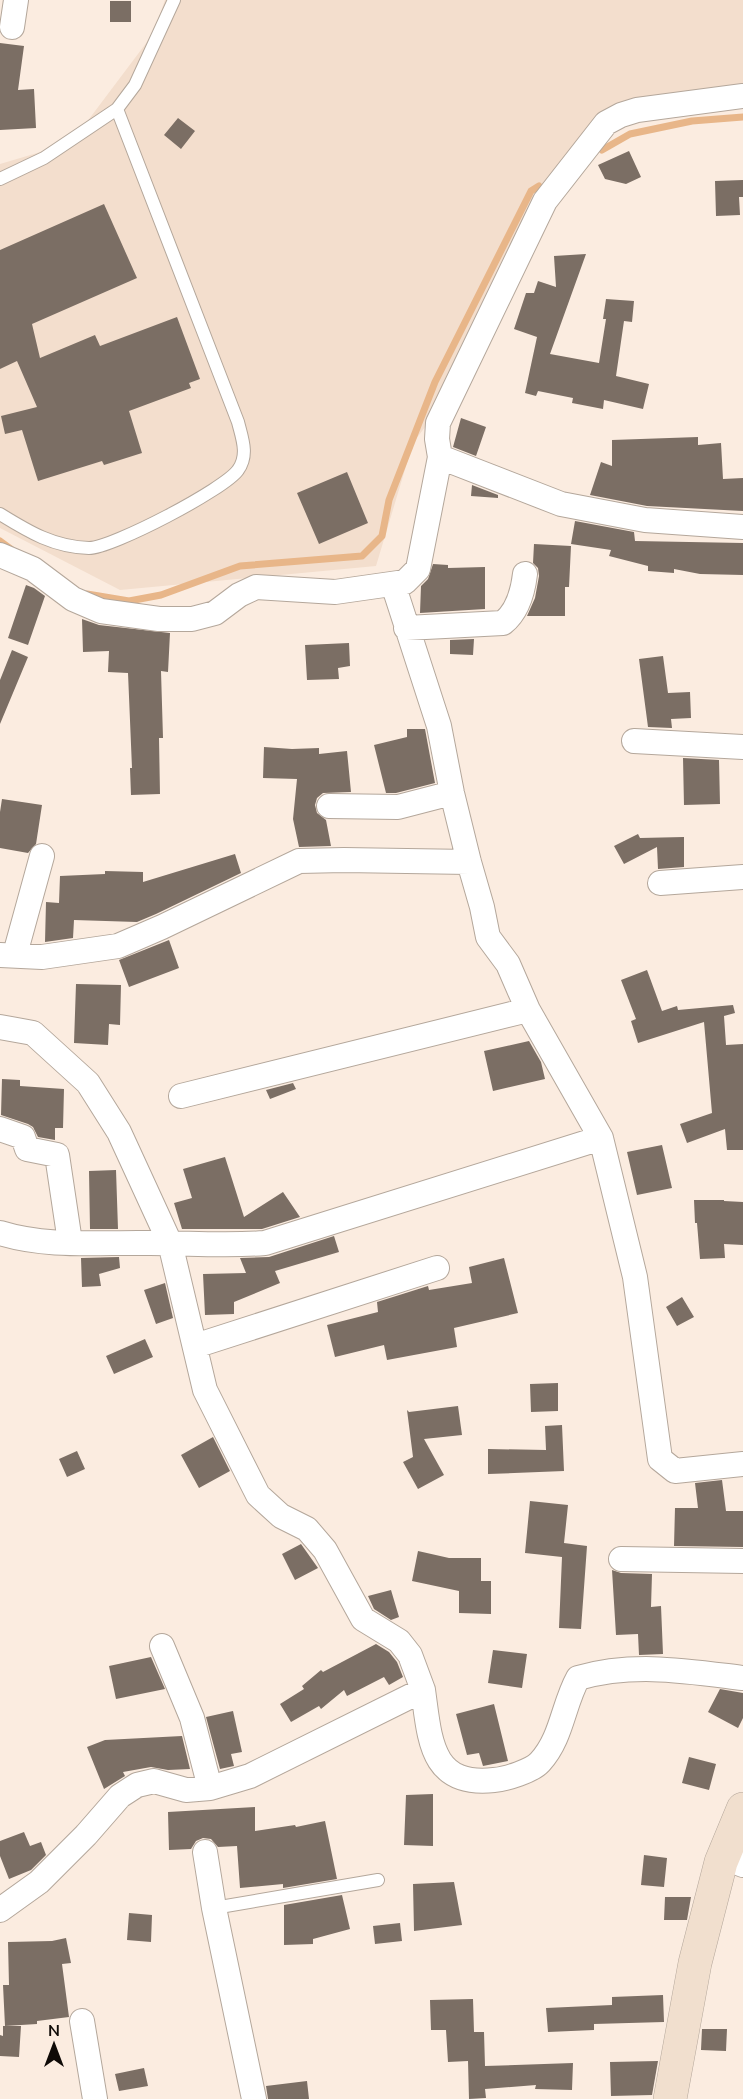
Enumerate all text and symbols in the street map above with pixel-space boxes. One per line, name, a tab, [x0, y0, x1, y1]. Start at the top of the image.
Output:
north arrow	[24, 2015, 84, 2075]
text: N	[48, 2020, 60, 2042]

